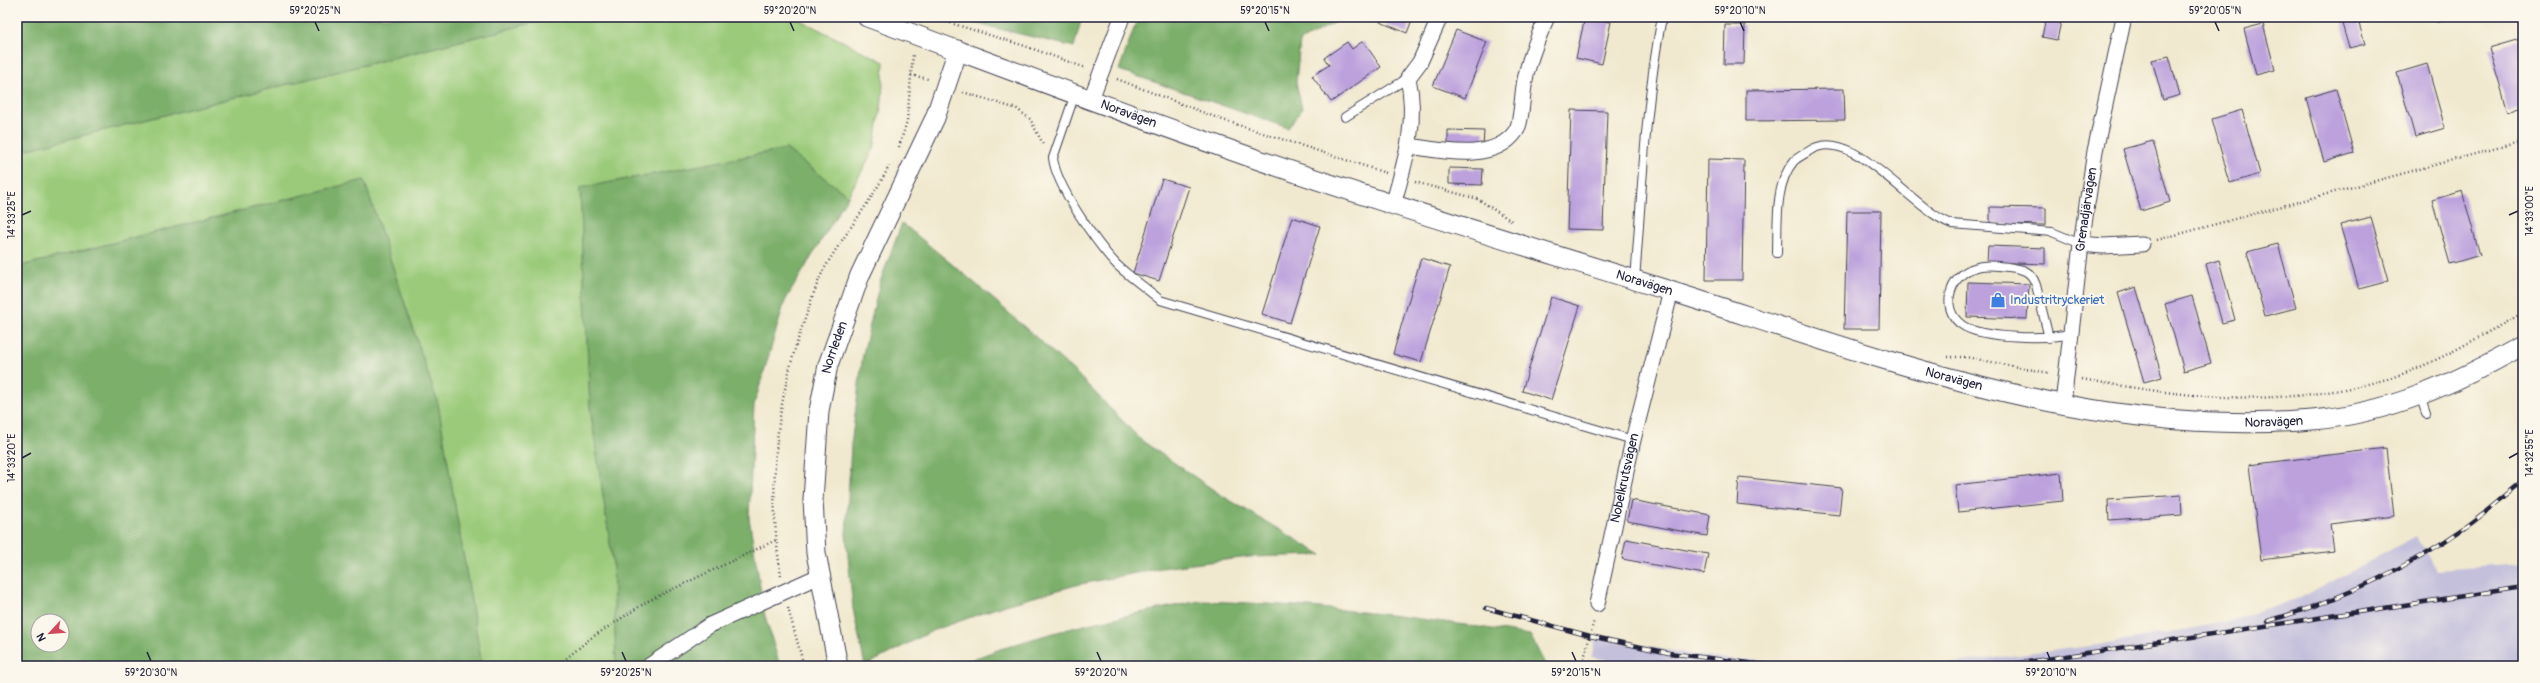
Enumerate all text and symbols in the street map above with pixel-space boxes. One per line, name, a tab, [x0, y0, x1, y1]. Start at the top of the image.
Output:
text: 59°20'25"N	[289, 5, 341, 17]
text: 59°20'20"N	[764, 5, 817, 17]
text: 59°20'15"N	[1240, 5, 1290, 17]
text: 59°20'10"N	[1715, 5, 1766, 17]
text: 59°20'05"N	[2189, 5, 2241, 17]
street label: Noravägen	[1098, 96, 1159, 131]
street label: Grenadjärvägen	[2072, 166, 2100, 252]
text: 14°33'00"E	[2524, 186, 2536, 236]
text: 14°33'25"E	[6, 191, 18, 239]
street label: Noravägen	[1614, 267, 1675, 299]
shop icon: Industritryckeriet	[1989, 291, 2007, 309]
place label: Industritryckeriet	[2010, 292, 2105, 308]
street label: Norrleden	[818, 319, 851, 375]
street label: Noravägen	[1924, 364, 1984, 394]
street label: Noravägen	[2244, 413, 2304, 431]
text: 14°32'55"E	[2524, 429, 2536, 477]
street label: Nobelkrutsvägen	[1607, 431, 1642, 524]
text: 14°33'20"E	[6, 434, 18, 482]
north arrow	[30, 613, 70, 653]
text: N	[34, 630, 49, 643]
text: 59°20'30"N	[125, 667, 178, 679]
text: 59°20'25"N	[600, 667, 652, 679]
text: 59°20'20"N	[1075, 667, 1128, 679]
text: 59°20'15"N	[1551, 667, 1601, 679]
text: 59°20'10"N	[2026, 667, 2077, 679]

